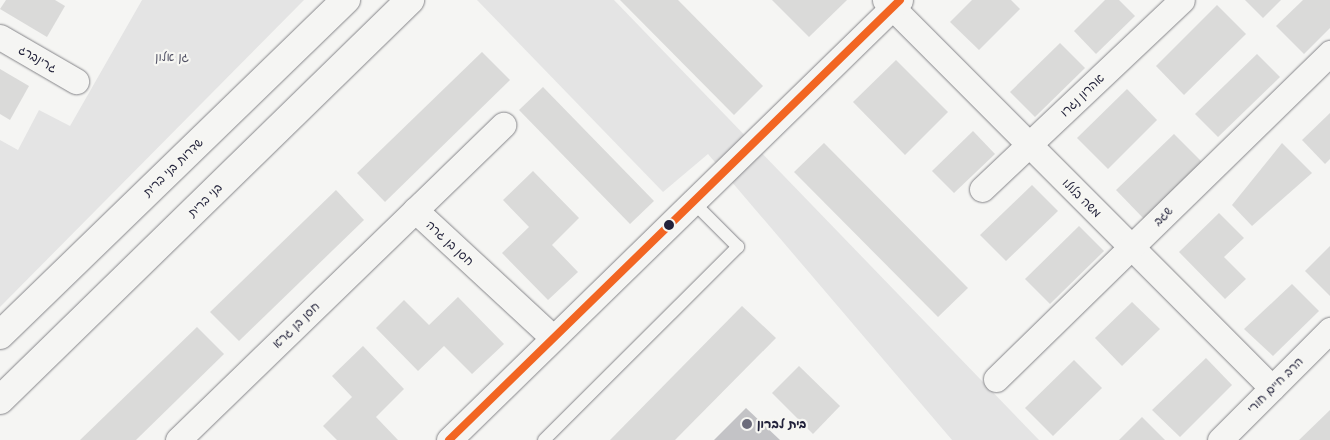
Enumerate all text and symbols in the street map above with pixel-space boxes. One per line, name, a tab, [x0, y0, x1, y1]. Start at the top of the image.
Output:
street label: גרינברג	[16, 42, 60, 76]
park label: גן אלון	[155, 50, 189, 64]
street label: אהרון נגרו	[1057, 71, 1107, 119]
street label: שדרות בני ברית	[140, 135, 206, 199]
street label: משה בלולו	[1060, 176, 1104, 220]
street label: בני ברית	[185, 180, 225, 220]
street label: שגב	[1150, 203, 1176, 229]
street label: חסן בן גרה	[423, 217, 477, 269]
unlabelled marker	[664, 220, 674, 230]
street label: חסן בן גרא	[269, 299, 323, 351]
street label: הרב חיים חורי	[1244, 354, 1306, 416]
place label: בית לברון	[757, 417, 806, 431]
marker: בית לברון	[741, 418, 753, 430]

